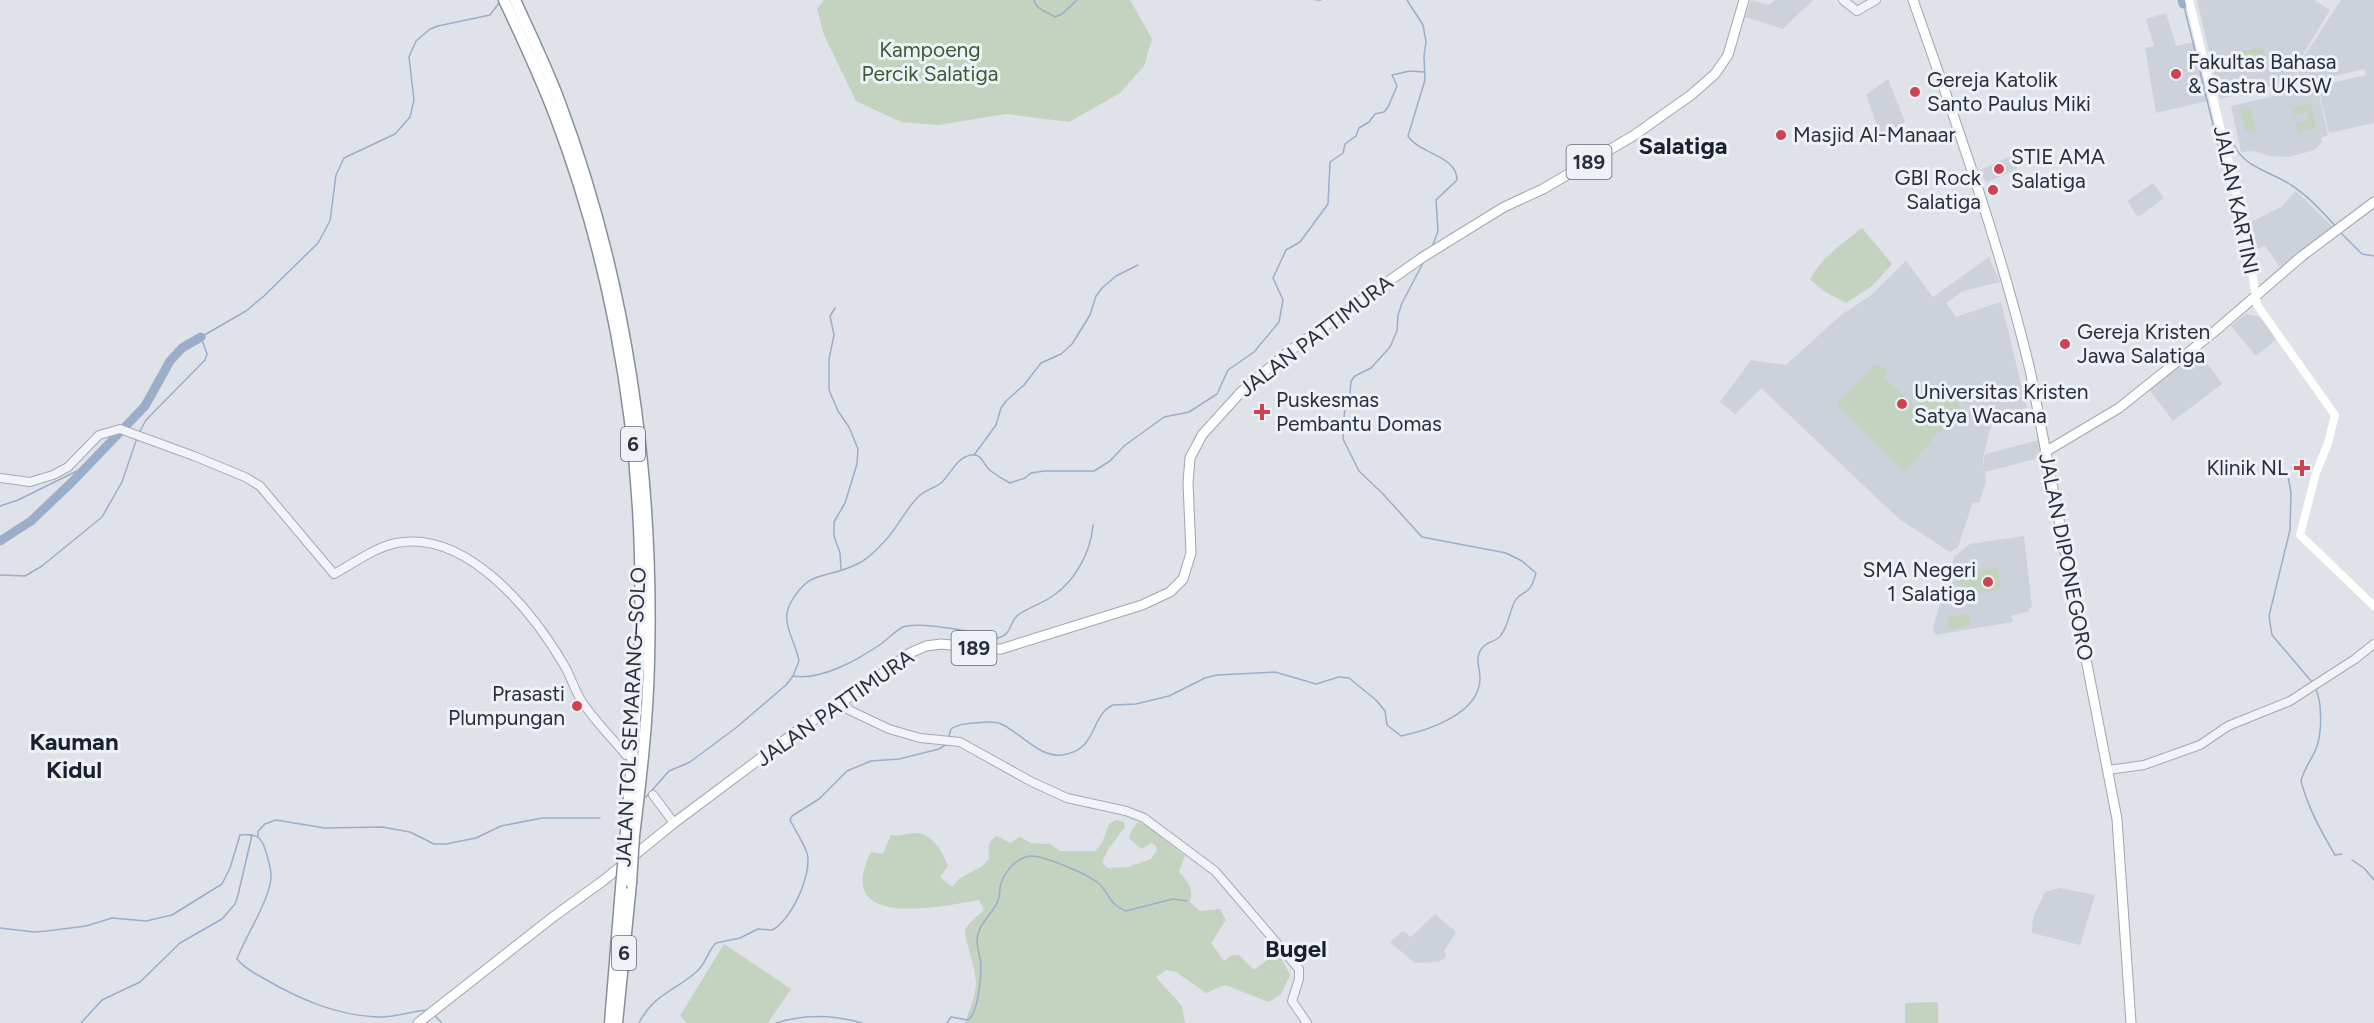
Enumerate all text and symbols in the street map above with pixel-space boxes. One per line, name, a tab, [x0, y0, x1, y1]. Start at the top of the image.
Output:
park label: Kampoeng Percik Salatiga	[862, 37, 998, 86]
place label: Fakultas Bahasa & Sastra UKSW	[2188, 49, 2337, 98]
place label: Gereja Katolik Santo Paulus Miki	[1927, 67, 2091, 116]
marker: Fakultas Bahasa & Sastra UKSW	[2169, 67, 2183, 81]
marker: Gereja Katolik Santo Paulus Miki	[1908, 85, 1922, 99]
place label: Masjid Al-Manaar	[1793, 122, 1956, 147]
street label: JALAN KARTINI	[2209, 123, 2264, 276]
marker: Masjid Al-Manaar	[1774, 128, 1788, 142]
district label: Salatiga	[1638, 131, 1728, 160]
place label: STIE AMA Salatiga	[2011, 144, 2105, 193]
road number: 189	[1566, 145, 1612, 179]
marker: STIE AMA Salatiga	[1992, 162, 2006, 176]
place label: GBI Rock Salatiga	[1894, 165, 1982, 214]
marker: GBI Rock Salatiga	[1986, 183, 2000, 197]
street label: JALAN PATTIMURA	[1234, 269, 1398, 402]
place label: Gereja Kristen Jawa Salatiga	[2077, 319, 2210, 368]
marker: Gereja Kristen Jawa Salatiga	[2058, 337, 2072, 351]
place label: Universitas Kristen Satya Wacana	[1914, 379, 2089, 428]
place label: Puskesmas Pembantu Domas	[1276, 387, 1442, 436]
marker: Universitas Kristen Satya Wacana	[1895, 397, 1909, 411]
marker: Puskesmas Pembantu Domas	[1253, 403, 1271, 421]
road number: 6	[621, 427, 645, 461]
street label: JALAN DIPONEGORO	[2034, 451, 2099, 663]
place label: Klinik NL	[2207, 455, 2288, 480]
marker: Klinik NL	[2293, 459, 2311, 477]
place label: SMA Negeri 1 Salatiga	[1862, 557, 1976, 606]
street label: JALAN TOL SEMARANG–SOLO	[610, 566, 651, 867]
marker: SMA Negeri 1 Salatiga	[1981, 575, 1995, 589]
road number: 189	[952, 631, 996, 665]
street label: JALAN PATTIMURA	[751, 644, 918, 771]
place label: Prasasti Plumpungan	[448, 681, 565, 730]
marker: Prasasti Plumpungan	[570, 699, 584, 713]
district label: Kauman Kidul	[29, 727, 119, 784]
district label: Bugel	[1265, 934, 1327, 963]
road number: 6	[612, 936, 636, 970]

